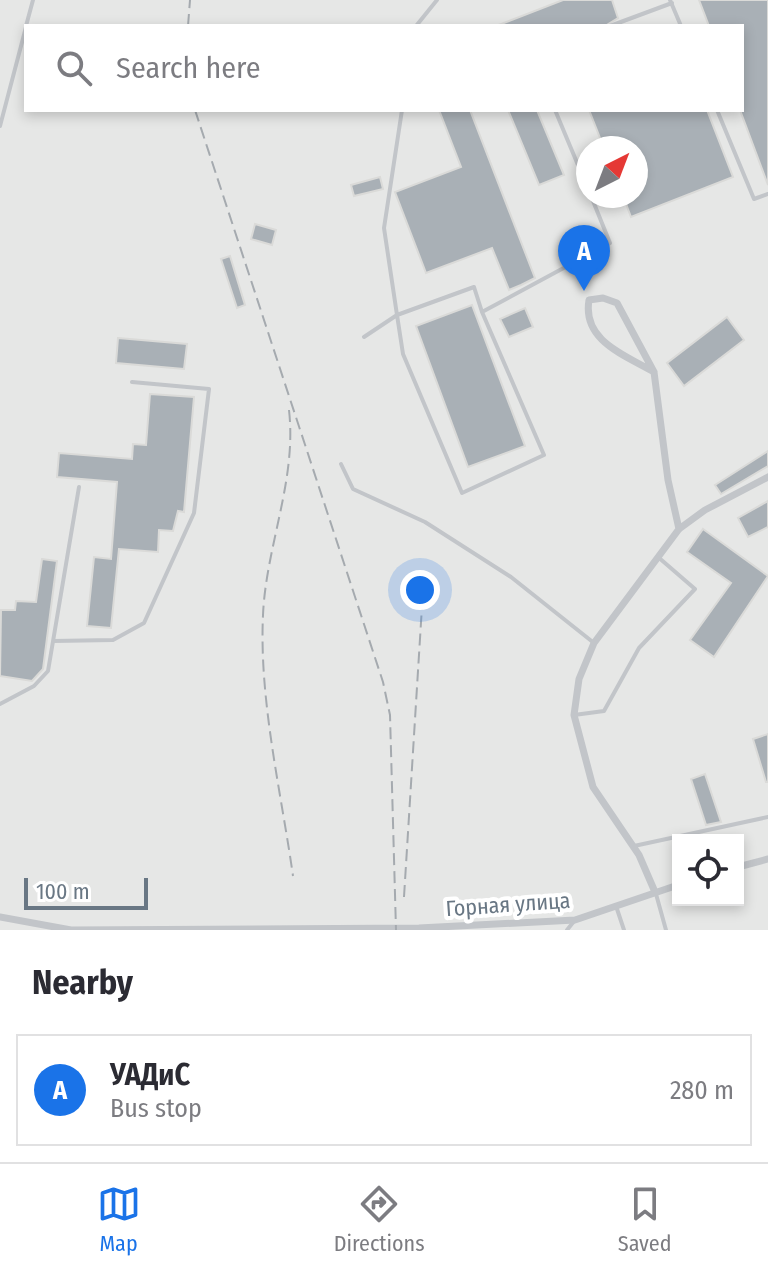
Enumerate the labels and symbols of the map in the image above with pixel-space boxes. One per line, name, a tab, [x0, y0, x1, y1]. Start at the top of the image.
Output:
north arrow	[576, 136, 648, 208]
pin: A	[558, 225, 610, 291]
your location	[400, 570, 440, 610]
scale bar	[24, 874, 148, 910]
street label: Горная улица	[445, 887, 571, 922]

